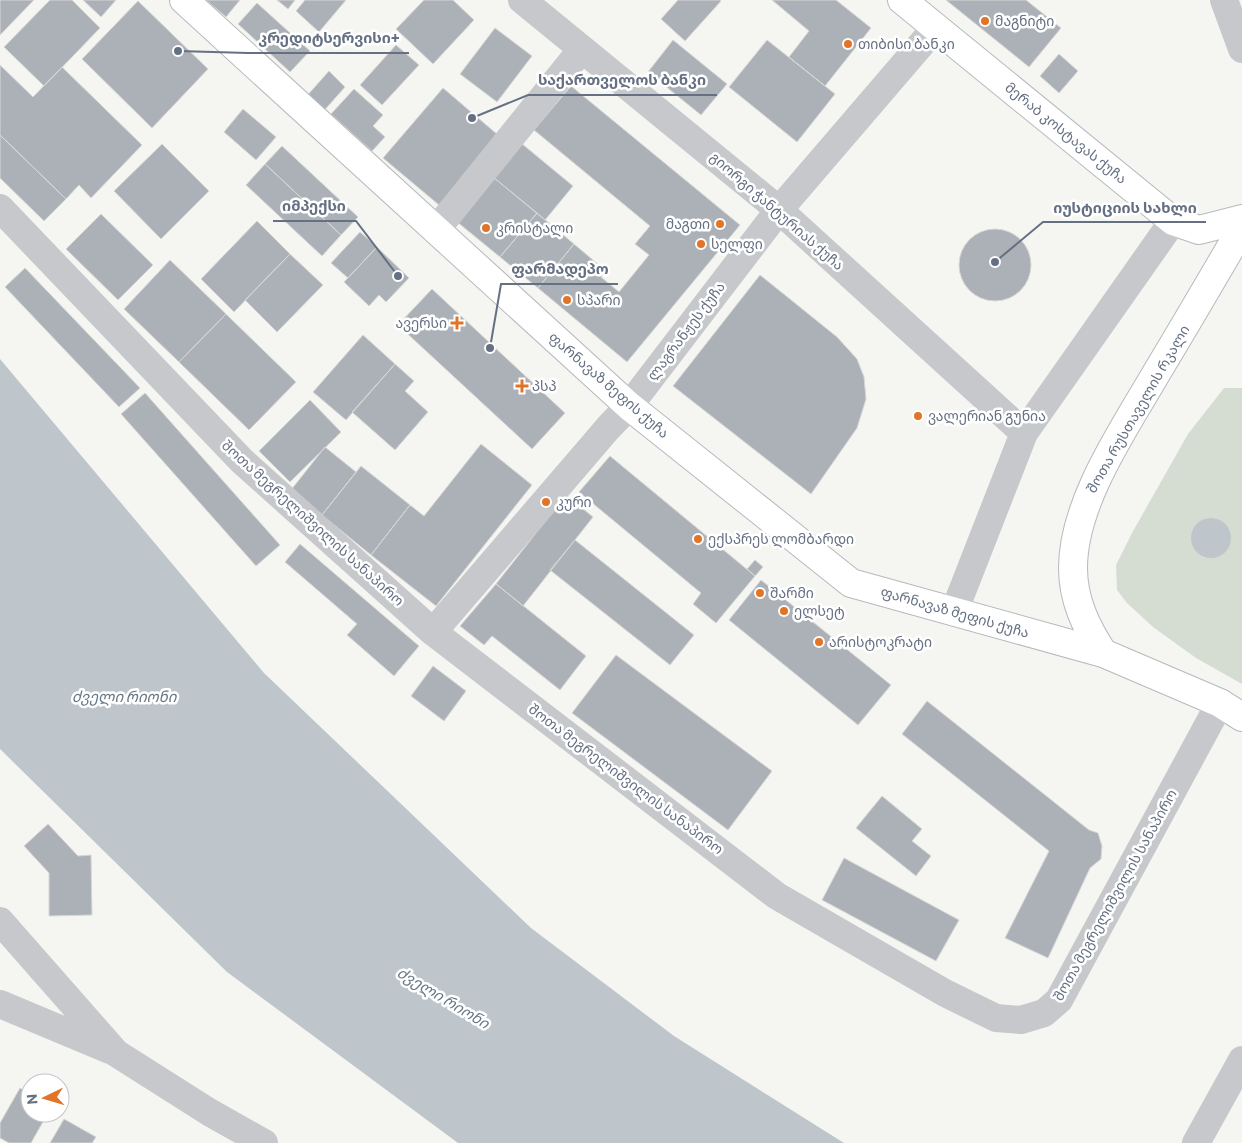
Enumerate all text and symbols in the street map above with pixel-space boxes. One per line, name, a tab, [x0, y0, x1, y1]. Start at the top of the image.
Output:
place label: მაგნიტი	[995, 12, 1054, 30]
marker: მაგნიტი	[979, 15, 991, 27]
callout: კრედიტსერვისი+	[248, 23, 409, 53]
text: კრედიტსერვისი+	[258, 28, 400, 47]
place label: თიბისი ბანკი	[858, 35, 955, 53]
marker: თიბისი ბანკი	[842, 38, 854, 50]
callout: საქართველოს ბანკი	[528, 65, 717, 95]
text: საქართველოს ბანკი	[538, 70, 706, 89]
street label: მერაბ კოსტავას ქუჩა	[1001, 78, 1131, 188]
street label: გიორგი ჭანტურიას ქუჩა	[706, 148, 848, 274]
callout: იმპექსი	[273, 191, 356, 221]
callout: იუსტიციის სახლი	[1043, 192, 1206, 222]
text: იმპექსი	[282, 196, 346, 215]
text: იუსტიციის სახლი	[1053, 198, 1197, 217]
place label: მაგთი	[666, 215, 710, 233]
marker: მაგთი	[714, 218, 726, 230]
place label: კრისტალი	[496, 219, 573, 237]
marker: კრისტალი	[480, 222, 492, 234]
place label: სელფი	[711, 235, 763, 253]
marker: სელფი	[695, 238, 707, 250]
callout: ფარმადეპო	[501, 254, 618, 284]
text: ფარმადეპო	[511, 259, 609, 278]
street label: ლაგრანჟეს ქუჩა	[643, 278, 729, 384]
place label: სპარი	[577, 291, 620, 308]
marker: სპარი	[561, 294, 573, 306]
place label: ავერსი	[395, 314, 447, 332]
marker: ავერსი	[451, 317, 463, 329]
street label: შოთა რუსთაველის რკალი	[1082, 322, 1194, 496]
street label: ფარნავაზ მეფის ქუჩა	[545, 328, 673, 442]
place label: პსპ	[532, 377, 557, 394]
marker: პსპ	[516, 380, 528, 392]
place label: ვალერიან გუნია	[928, 407, 1046, 425]
marker: ვალერიან გუნია	[912, 410, 924, 422]
street label: შოთა მეგრელიშვილის სანაპირო	[218, 436, 408, 610]
place label: კური	[556, 493, 592, 511]
marker: კური	[540, 496, 552, 508]
place label: ექსპრეს ლომბარდი	[708, 530, 854, 548]
marker: ექსპრეს ლომბარდი	[692, 533, 704, 545]
street label: ფარნავაზ მეფის ქუჩა	[879, 582, 1031, 642]
place label: შარმი	[770, 584, 814, 601]
marker: შარმი	[754, 587, 766, 599]
place label: ელსეტ	[794, 602, 845, 620]
marker: ელსეტ	[778, 605, 790, 617]
place label: არისტოკრატი	[829, 633, 932, 651]
marker: არისტოკრატი	[813, 636, 825, 648]
water label: ძველი რიონი	[72, 687, 178, 706]
street label: შოთა მეგრელიშვილის სანაპირო	[525, 700, 727, 858]
street label: შოთა მეგრელიშვილის სანაპირო	[1049, 786, 1181, 1004]
water label: ძველი რიონი	[394, 963, 494, 1033]
north arrow	[20, 1073, 70, 1123]
text: N	[23, 1093, 40, 1105]

